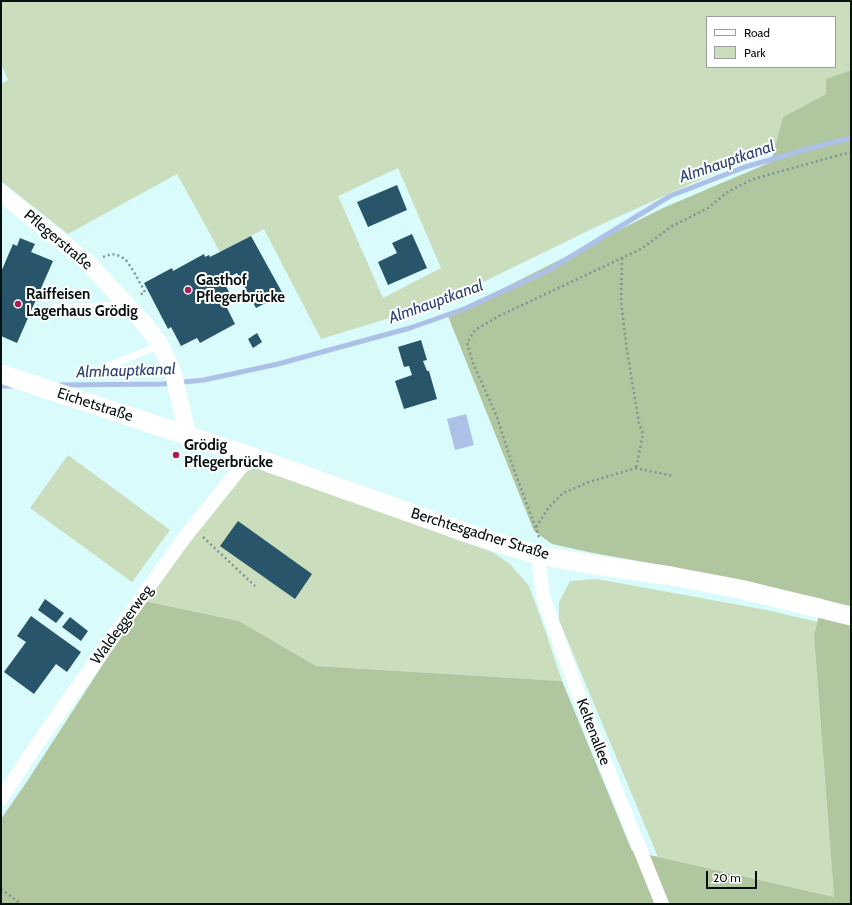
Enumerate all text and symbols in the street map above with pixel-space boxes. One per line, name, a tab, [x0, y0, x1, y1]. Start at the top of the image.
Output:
legend	[706, 16, 836, 68]
text: Road	[744, 25, 770, 40]
text: Park	[744, 45, 766, 60]
water label: Almhauptkanal	[677, 137, 777, 187]
street label: Pflegerstraße	[20, 206, 96, 274]
place label: Gasthof Pflegerbrücke	[196, 272, 285, 307]
water label: Almhauptkanal	[386, 276, 486, 328]
marker: Gasthof Pflegerbrücke	[183, 285, 193, 295]
place label: Raiffeisen Lagerhaus Grödig	[26, 286, 138, 321]
marker: Raiffeisen Lagerhaus Grödig	[13, 299, 23, 309]
water label: Almhauptkanal	[76, 360, 176, 382]
street label: Eichetstraße	[55, 384, 135, 426]
place label: Grödig Pflegerbrücke	[184, 437, 273, 472]
marker: Grödig Pflegerbrücke	[171, 450, 181, 460]
street label: Berchtesgadner Straße	[409, 504, 551, 564]
street label: Waldeggerweg	[87, 582, 157, 668]
street label: Keltenallee	[572, 696, 614, 768]
scale bar	[708, 863, 759, 889]
text: 20 m	[713, 870, 741, 885]

